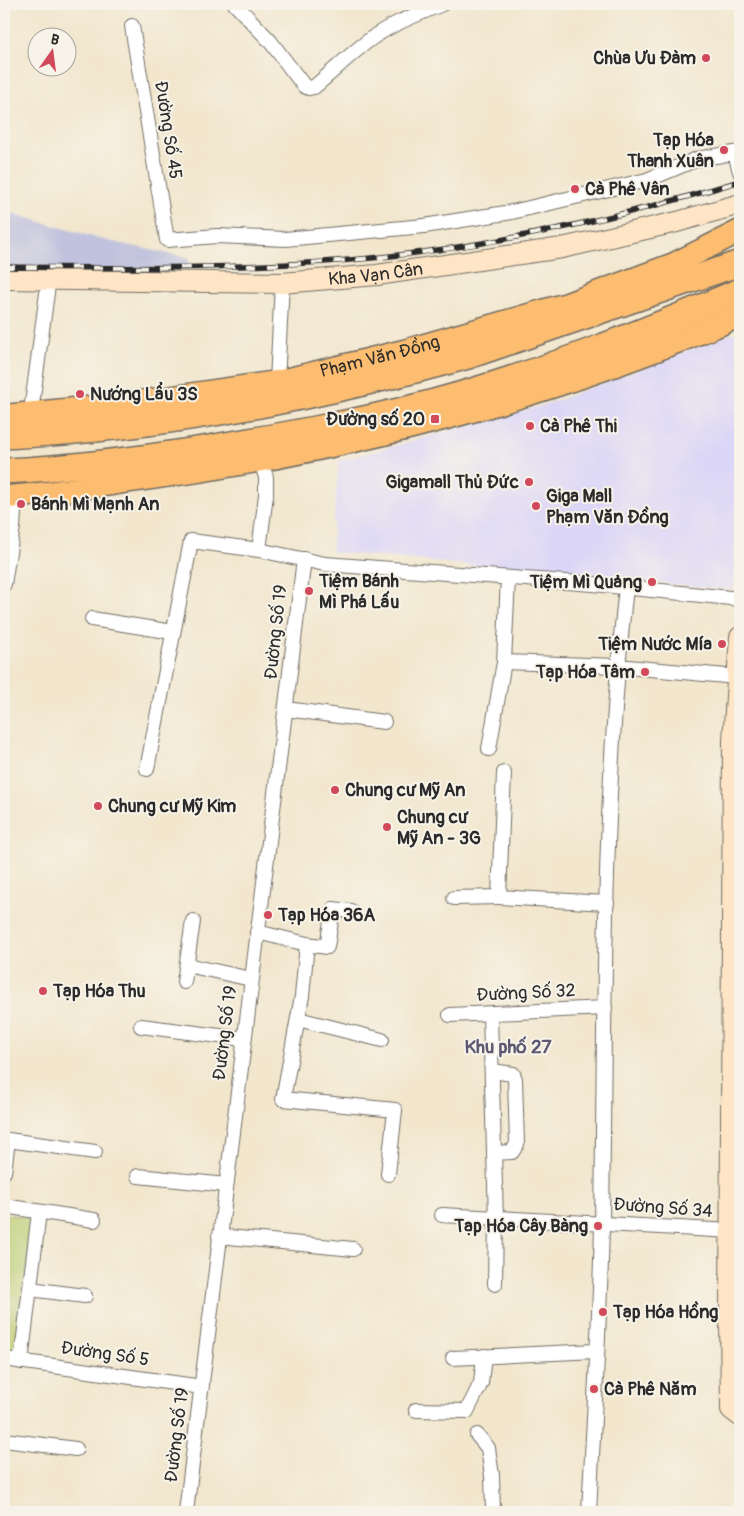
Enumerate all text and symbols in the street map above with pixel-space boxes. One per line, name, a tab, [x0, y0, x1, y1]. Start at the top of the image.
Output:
north arrow	[28, 28, 78, 78]
text: B	[49, 31, 61, 49]
place label: Chùa Ưu Đàm	[593, 47, 696, 70]
marker: Chùa Ưu Đàm	[700, 52, 712, 64]
street label: Đường Số 45	[149, 79, 187, 181]
place label: Tạp Hóa Thanh Xuân	[626, 129, 715, 173]
marker: Tạp Hóa Thanh Xuân	[718, 144, 730, 156]
place label: Cà Phê Vân	[585, 178, 669, 201]
marker: Cà Phê Vân	[569, 183, 581, 195]
street label: Kha Vạn Cân	[327, 257, 424, 291]
street label: Phạm Văn Đồng	[317, 330, 442, 383]
place label: Nướng Lẩu 3S	[90, 381, 198, 406]
marker: Nướng Lẩu 3S	[74, 388, 86, 400]
place label: Đường số 20	[326, 408, 425, 431]
marker: Đường số 20	[429, 413, 441, 425]
place label: Cà Phê Thi	[540, 415, 617, 438]
marker: Cà Phê Thi	[524, 420, 536, 432]
place label: Gigamall Thủ Đức	[386, 471, 519, 494]
marker: Gigamall Thủ Đức	[523, 476, 535, 488]
place label: Giga Mall Phạm Văn Đồng	[546, 485, 669, 529]
place label: Bánh Mì Mạnh An	[31, 493, 160, 516]
marker: Bánh Mì Mạnh An	[15, 498, 27, 510]
marker: Giga Mall Phạm Văn Đồng	[530, 500, 542, 512]
place label: Tiệm Bánh Mì Phá Lấu	[318, 570, 399, 614]
place label: Tiệm Mì Quảng	[529, 571, 642, 594]
marker: Tiệm Mì Quảng	[646, 576, 658, 588]
street label: Đường Số 19	[260, 583, 292, 681]
marker: Tiệm Bánh Mì Phá Lấu	[303, 585, 315, 597]
place label: Tiệm Nước Mía	[597, 633, 713, 656]
marker: Tiệm Nước Mía	[716, 638, 728, 650]
place label: Tạp Hóa Tâm	[535, 661, 635, 684]
marker: Tạp Hóa Tâm	[639, 666, 651, 678]
place label: Chung cư Mỹ An	[345, 779, 466, 802]
marker: Chung cư Mỹ An	[329, 784, 341, 796]
place label: Chung cư Mỹ Kim	[108, 795, 236, 818]
marker: Chung cư Mỹ Kim	[92, 800, 104, 812]
place label: Chung cư Mỹ An - 3G	[397, 806, 481, 850]
marker: Chung cư Mỹ An - 3G	[381, 821, 393, 833]
place label: Tạp Hóa 36A	[277, 904, 375, 927]
marker: Tạp Hóa 36A	[262, 909, 274, 921]
street label: Đường Số 32	[476, 979, 576, 1007]
place label: Tạp Hóa Thu	[52, 980, 145, 1003]
street label: Đường Số 19	[208, 984, 242, 1082]
marker: Tạp Hóa Thu	[37, 985, 49, 997]
district label: Khu phố 27	[464, 1035, 553, 1059]
street label: Đường Số 34	[613, 1193, 714, 1223]
place label: Tạp Hóa Cây Bàng	[453, 1215, 588, 1238]
marker: Tạp Hóa Cây Bàng	[592, 1220, 604, 1232]
place label: Tạp Hóa Hồng	[612, 1301, 718, 1324]
marker: Tạp Hóa Hồng	[597, 1306, 609, 1318]
street label: Đường Số 5	[59, 1336, 151, 1372]
place label: Cà Phê Năm	[604, 1378, 697, 1401]
marker: Cà Phê Năm	[588, 1383, 600, 1395]
street label: Đường Số 19	[160, 1386, 194, 1484]

